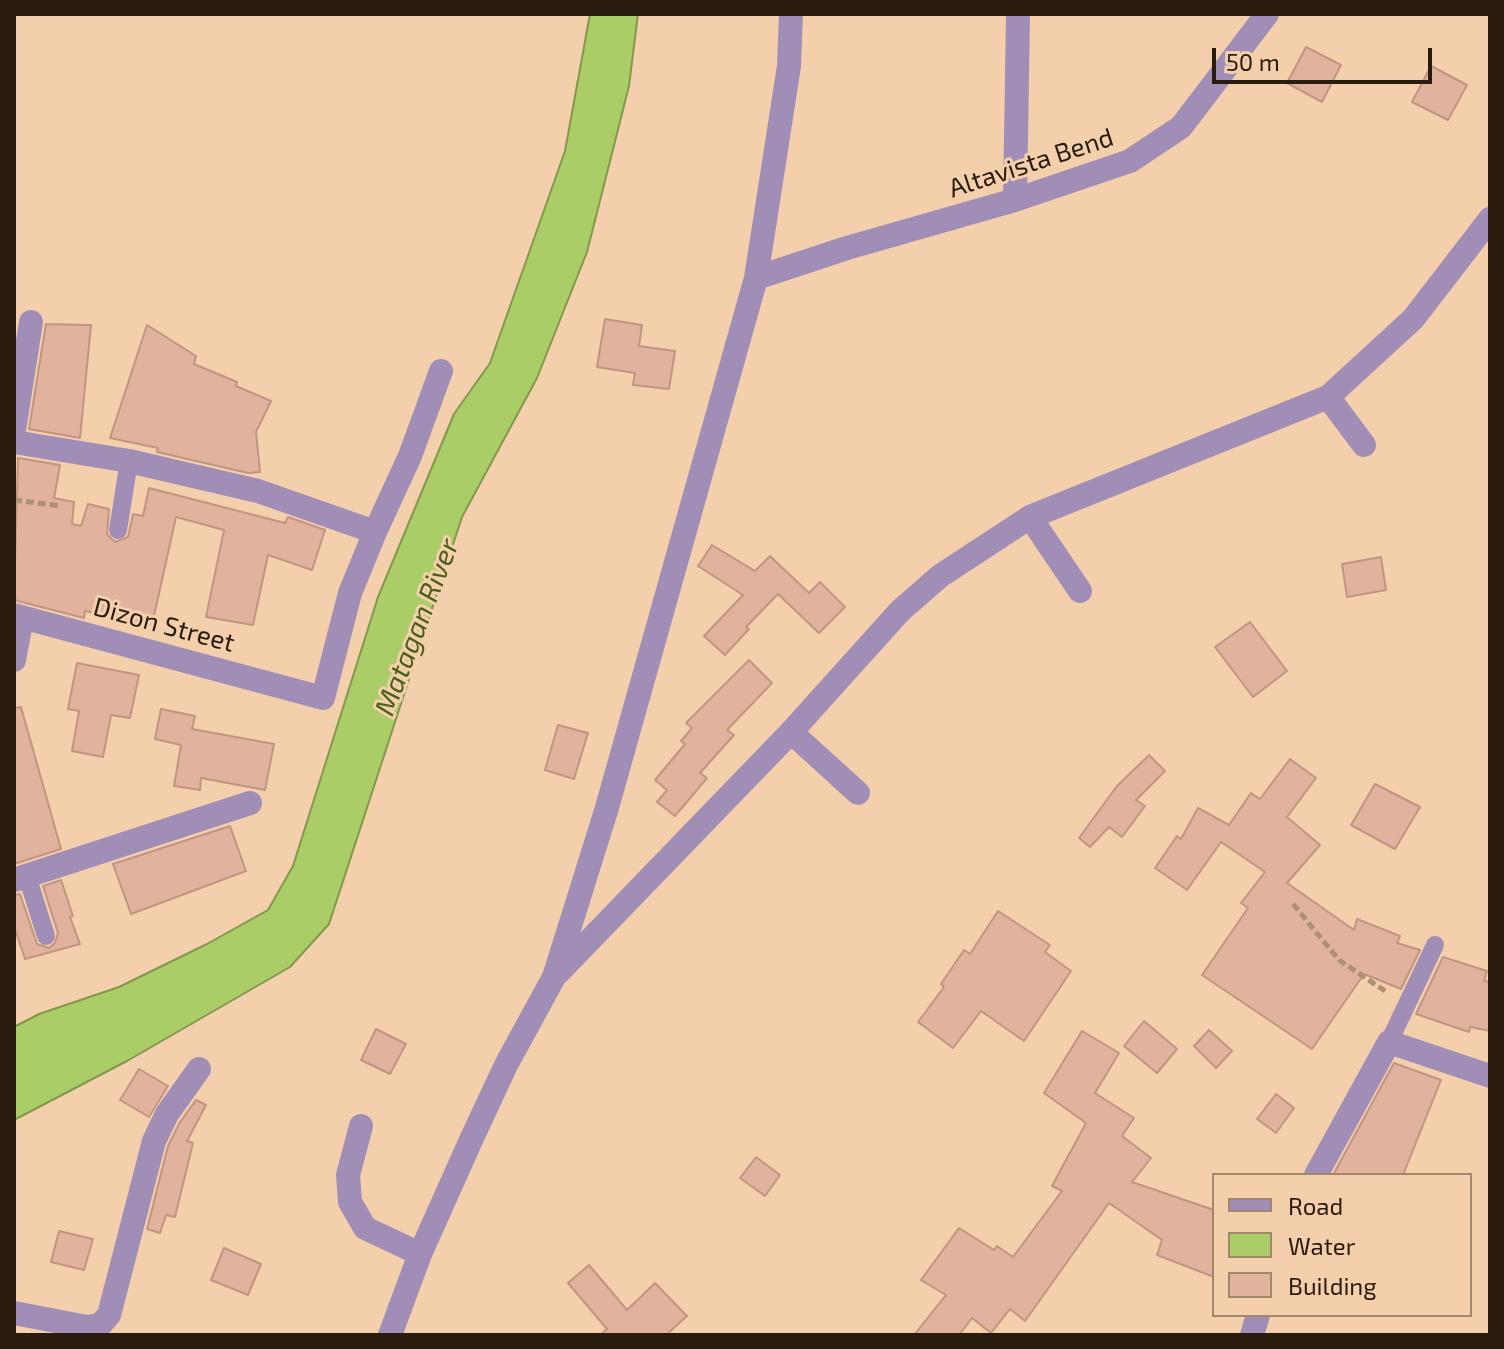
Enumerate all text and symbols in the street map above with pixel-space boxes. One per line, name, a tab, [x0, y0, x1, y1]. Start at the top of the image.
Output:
scale bar	[1216, 32, 1436, 82]
text: 50 m	[1226, 47, 1280, 76]
street label: Altavista Bend	[945, 122, 1117, 204]
water label: Matagan River	[368, 534, 466, 720]
street label: Dizon Street	[90, 591, 238, 659]
legend	[1212, 1173, 1472, 1317]
text: Road	[1288, 1191, 1343, 1220]
text: Water	[1288, 1231, 1355, 1260]
text: Building	[1288, 1271, 1377, 1300]

